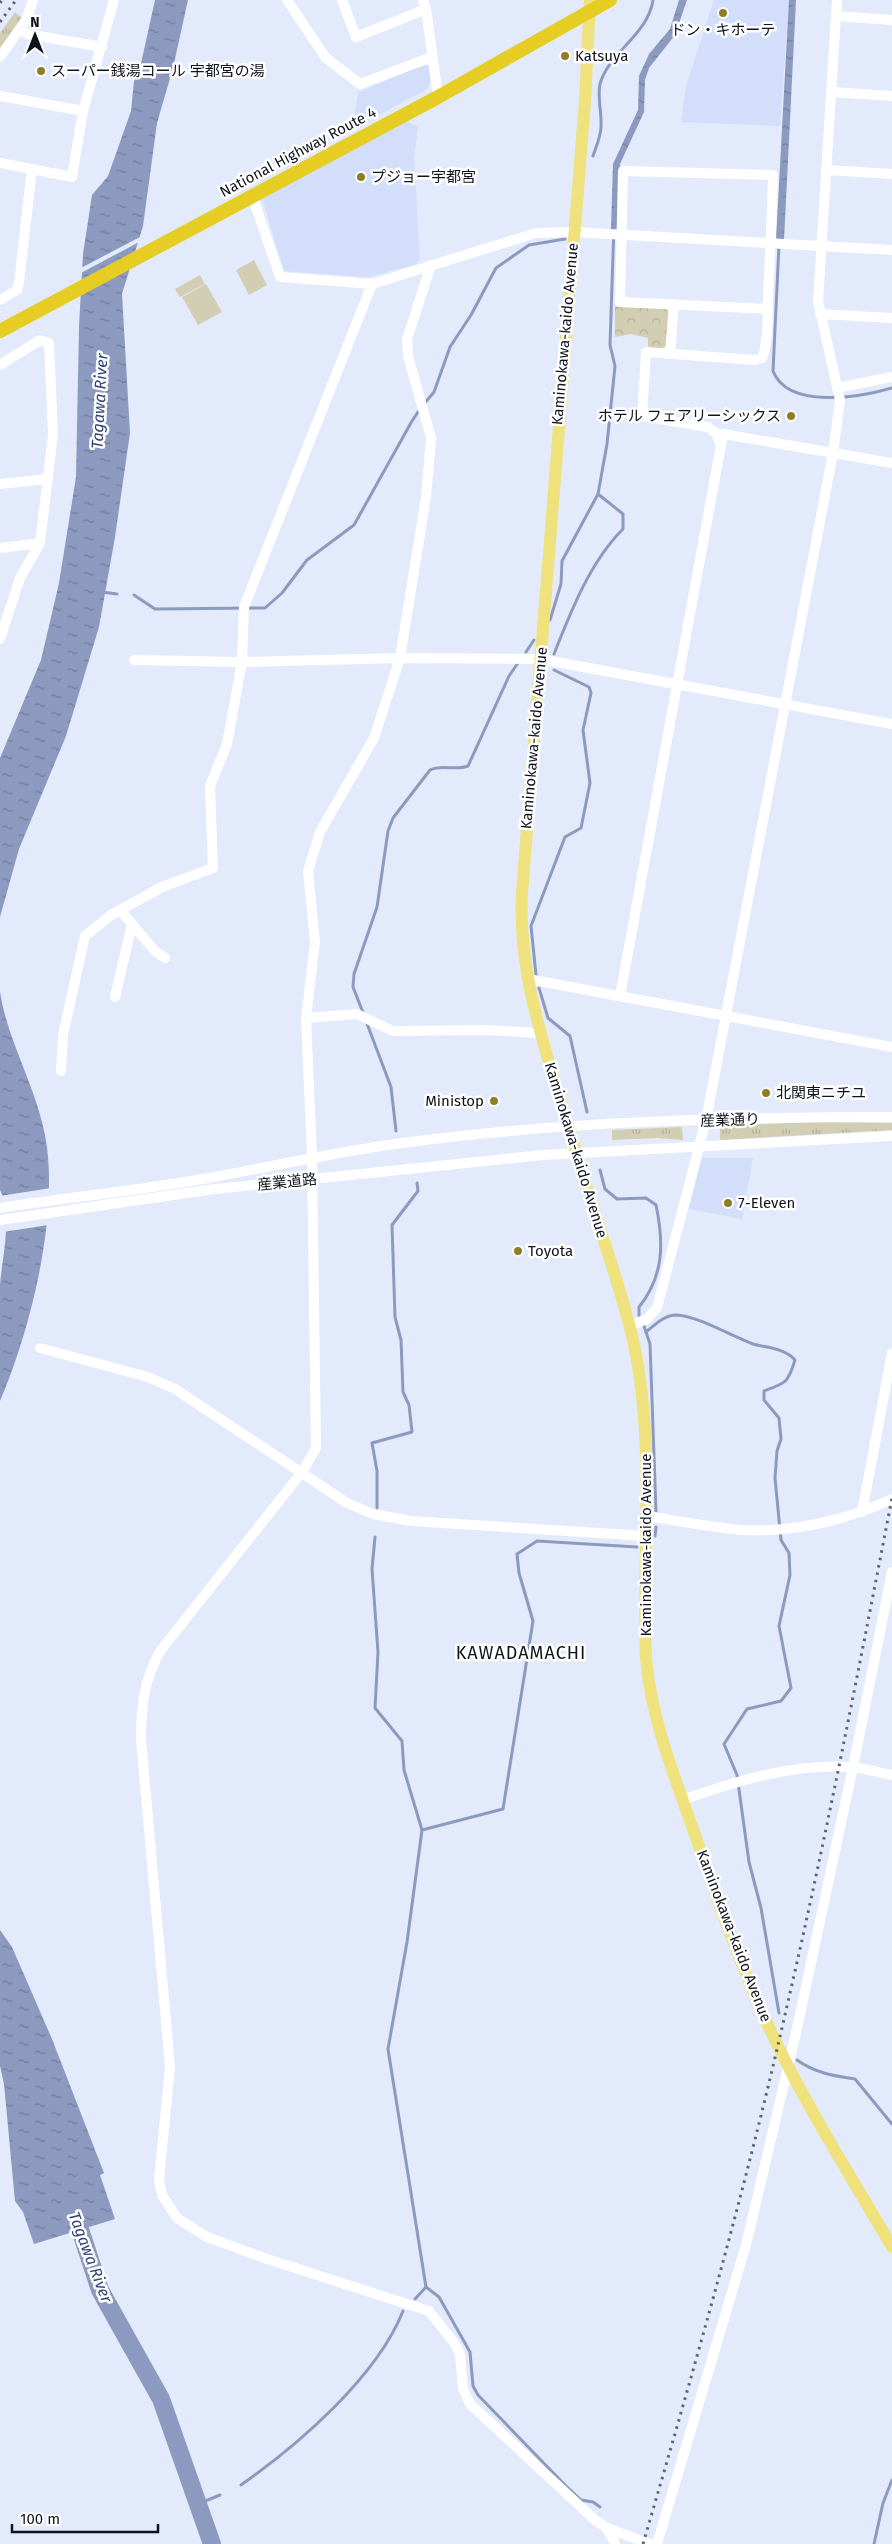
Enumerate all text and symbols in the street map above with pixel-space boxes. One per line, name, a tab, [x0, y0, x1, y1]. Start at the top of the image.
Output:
marker: ドン・キホーテ	[717, 7, 729, 19]
north arrow	[10, 10, 60, 60]
text: N	[30, 14, 40, 31]
place label: ドン・キホーテ	[670, 21, 776, 39]
place label: Katsuya	[575, 47, 628, 65]
marker: Katsuya	[559, 50, 571, 62]
place label: スーパー銭湯コール 宇都宮の湯	[51, 62, 265, 80]
marker: スーパー銭湯コール 宇都宮の湯	[35, 65, 47, 77]
street label: National Highway Route 4	[217, 103, 379, 201]
place label: プジョー宇都宮	[371, 168, 476, 186]
marker: プジョー宇都宮	[355, 171, 367, 183]
street label: Kaminokawa-kaido Avenue	[548, 242, 582, 426]
water label: Tagawa River	[88, 352, 112, 449]
place label: ホテル フェアリーシックス	[598, 407, 781, 425]
marker: ホテル フェアリーシックス	[785, 410, 797, 422]
street label: Kaminokawa-kaido Avenue	[517, 646, 551, 830]
street label: Kaminokawa-kaido Avenue	[541, 1060, 611, 1240]
place label: 北関東ニチユ	[776, 1084, 866, 1102]
marker: 北関東ニチユ	[760, 1087, 772, 1099]
place label: Ministop	[425, 1092, 484, 1110]
marker: Ministop	[488, 1095, 500, 1107]
street label: 産業通り	[700, 1110, 760, 1130]
street label: 産業道路	[256, 1170, 318, 1194]
place label: 7-Eleven	[738, 1194, 795, 1212]
marker: 7-Eleven	[722, 1197, 734, 1209]
place label: Toyota	[528, 1242, 573, 1260]
marker: Toyota	[512, 1245, 524, 1257]
street label: Kaminokawa-kaido Avenue	[637, 1453, 655, 1637]
district label: KAWADAMACHI	[456, 1642, 586, 1664]
street label: Kaminokawa-kaido Avenue	[693, 1847, 775, 2025]
water label: Tagawa River	[65, 2209, 117, 2306]
scale bar	[12, 2502, 159, 2534]
text: 100 m	[20, 2510, 60, 2528]

